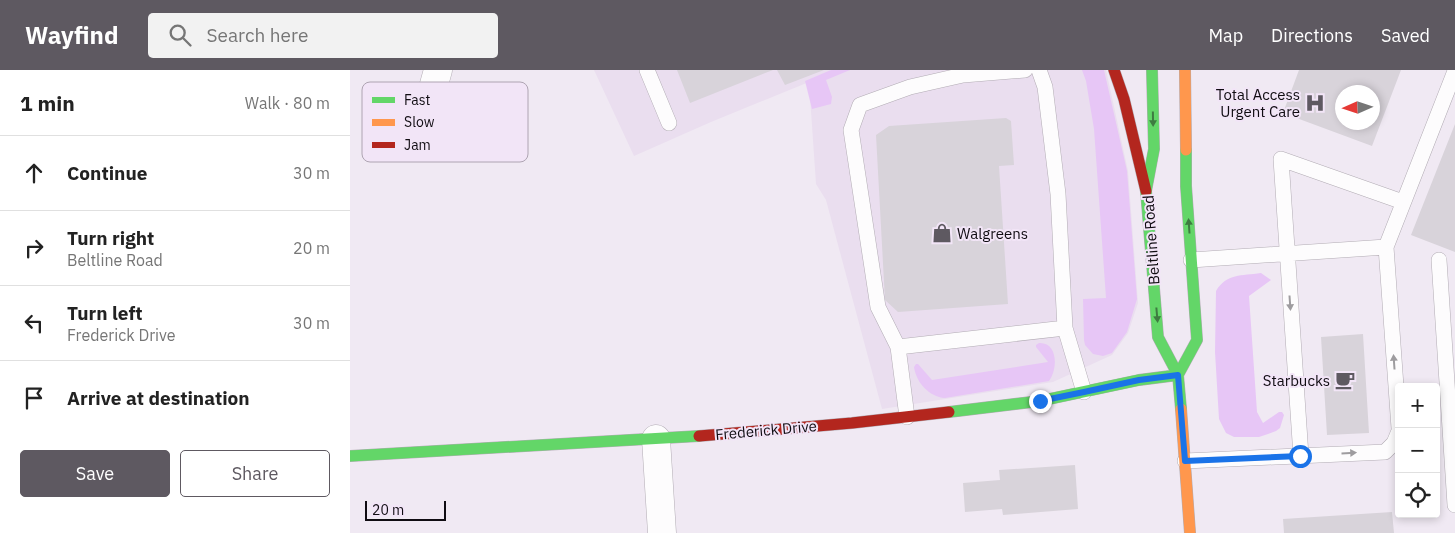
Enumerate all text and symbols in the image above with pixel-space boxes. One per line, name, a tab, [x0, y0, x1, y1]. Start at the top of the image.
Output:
search box	[148, 13, 498, 58]
text: Wayfind	[25, 19, 118, 51]
icon: search	[166, 21, 194, 49]
text: Search here	[206, 23, 308, 47]
text: Map	[1208, 24, 1243, 47]
text: Directions	[1271, 24, 1353, 47]
text: Saved	[1381, 24, 1430, 47]
legend	[362, 82, 528, 162]
place label: Total Access Urgent Care	[1216, 85, 1300, 121]
north arrow	[1335, 85, 1380, 130]
text: 1 min	[20, 89, 75, 117]
text: Fast	[404, 91, 430, 109]
hospital icon: Total Access Urgent Care	[1304, 92, 1326, 114]
text: Walk · 80 m	[245, 93, 330, 113]
one-way arrow	[1149, 111, 1157, 127]
text: Slow	[404, 113, 435, 131]
text: Jam	[404, 136, 431, 154]
icon: ahead	[20, 159, 48, 187]
text: Continue	[67, 161, 147, 185]
text: 30 m	[293, 163, 330, 183]
street label: Beltline Road	[1138, 194, 1164, 286]
one-way arrow	[1184, 218, 1192, 234]
shop icon: Walgreens	[931, 222, 953, 244]
place label: Walgreens	[957, 224, 1028, 243]
text: Turn right	[67, 226, 154, 250]
icon: right	[20, 234, 48, 262]
text: 20 m	[293, 238, 330, 258]
text: Beltline Road	[67, 250, 163, 270]
one-way arrow	[1287, 295, 1295, 311]
text: Turn left	[67, 301, 143, 325]
one-way arrow	[1153, 307, 1161, 323]
icon: left	[20, 309, 48, 337]
text: 30 m	[293, 313, 330, 333]
text: Frederick Drive	[67, 325, 176, 345]
one-way arrow	[1390, 354, 1398, 370]
cafe icon: Starbucks	[1334, 369, 1356, 391]
place label: Starbucks	[1263, 371, 1330, 390]
map controls	[1395, 383, 1440, 518]
button: +	[1395, 383, 1440, 428]
icon: arrive	[20, 384, 48, 412]
text: Arrive at destination	[67, 386, 250, 410]
route end	[1029, 390, 1052, 413]
street label: Frederick Drive	[714, 416, 818, 444]
button: −	[1395, 428, 1440, 473]
route start	[1289, 445, 1312, 468]
one-way arrow	[1342, 449, 1358, 457]
button: Save	[20, 450, 170, 497]
button: Share	[180, 450, 330, 497]
button: locate	[1395, 473, 1440, 518]
scale bar	[365, 498, 446, 521]
text: 20 m	[372, 501, 404, 519]

